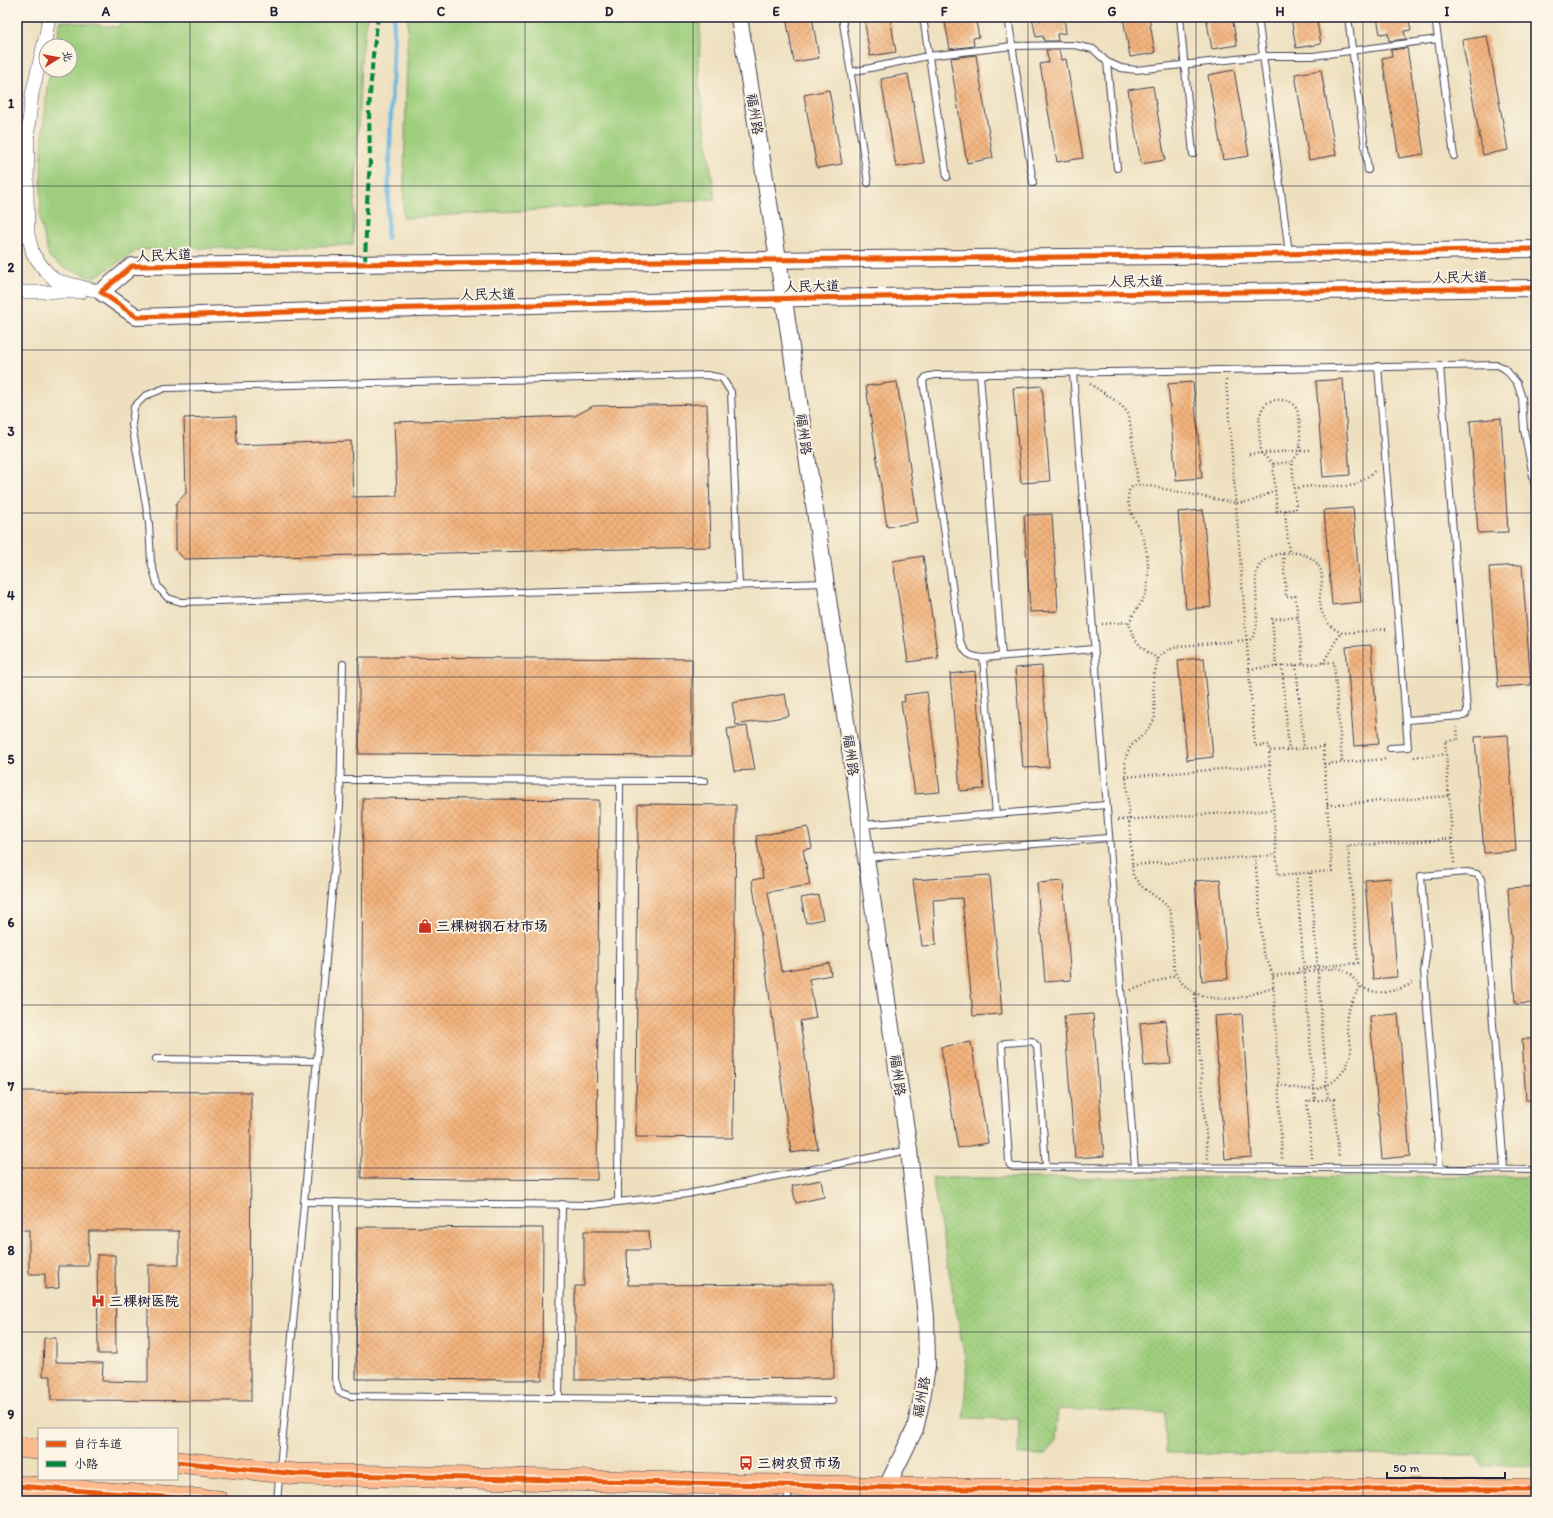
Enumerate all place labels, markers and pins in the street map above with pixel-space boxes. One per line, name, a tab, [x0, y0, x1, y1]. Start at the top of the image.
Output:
shop icon: 三棵树钢石材市场	[417, 918, 433, 934]
place label: 三棵树钢石材市场	[436, 918, 548, 935]
hospital icon: 三棵树医院	[90, 1293, 106, 1309]
place label: 三棵树医院	[109, 1293, 179, 1310]
bus stop icon: 三树农贸市场	[738, 1455, 754, 1471]
place label: 三树农贸市场	[757, 1455, 841, 1472]

